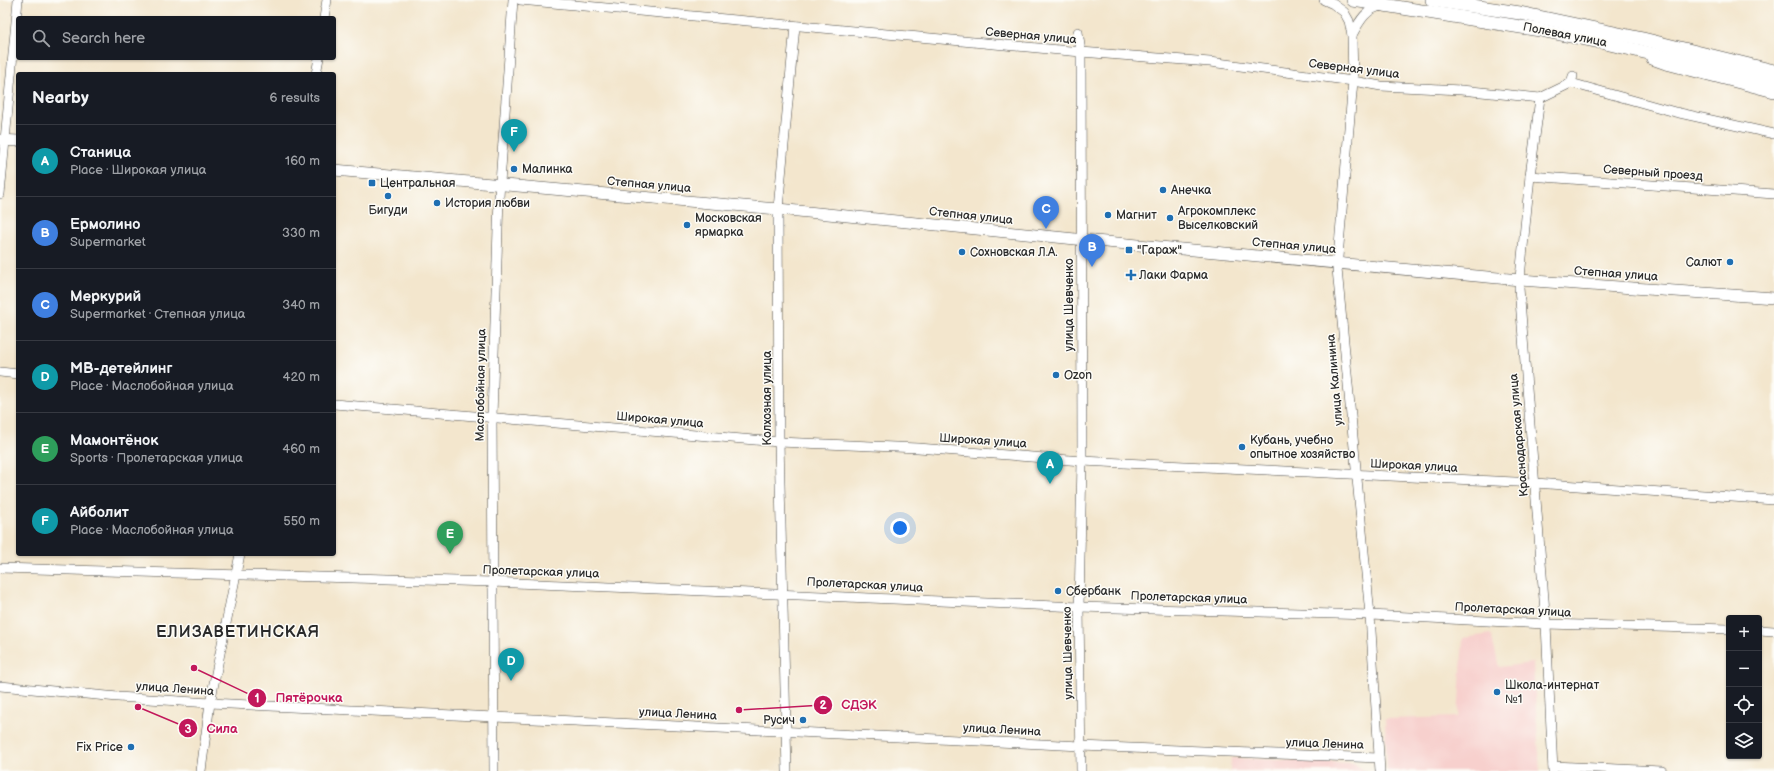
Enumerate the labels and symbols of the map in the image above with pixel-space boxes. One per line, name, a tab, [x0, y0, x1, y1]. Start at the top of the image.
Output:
street label: Полевая улица	[1522, 20, 1608, 50]
street label: Северная улица	[985, 25, 1077, 47]
street label: Северная улица	[1308, 56, 1400, 82]
pin: F	[501, 119, 527, 152]
place label: Малинка	[522, 162, 573, 177]
street label: Северный проезд	[1603, 162, 1704, 184]
marker: Малинка	[509, 164, 519, 174]
street label: Степная улица	[606, 174, 692, 196]
place label: Центральная	[380, 176, 456, 191]
marker: Центральная	[367, 178, 377, 188]
place label: Анечка	[1170, 183, 1211, 198]
marker: Анечка	[1158, 185, 1168, 195]
marker: Бигуди	[383, 191, 393, 201]
place label: История любви	[445, 196, 530, 211]
pin: C	[1033, 196, 1059, 229]
marker: История любви	[432, 198, 442, 208]
place label: Бигуди	[368, 203, 408, 218]
street label: Степная улица	[928, 204, 1014, 228]
place label: Агрокомплекс Выселковский	[1177, 204, 1258, 233]
place label: Магнит	[1116, 208, 1157, 223]
marker: Магнит	[1103, 210, 1113, 220]
place label: Московская ярмарка	[695, 211, 762, 240]
marker: Агрокомплекс Выселковский	[1165, 213, 1175, 223]
marker: Московская ярмарка	[682, 220, 692, 230]
pin: B	[1079, 234, 1105, 267]
street label: Степная улица	[1251, 235, 1337, 257]
place label: "Гараж"	[1137, 243, 1182, 258]
place label: Сохновская Л.А.	[970, 245, 1058, 260]
marker: "Гараж"	[1124, 245, 1134, 255]
marker: Сохновская Л.А.	[957, 247, 967, 257]
place label: Салют	[1686, 255, 1722, 270]
marker: Салют	[1725, 257, 1735, 267]
street label: улица Шевченко	[1062, 258, 1077, 352]
street label: Степная улица	[1573, 264, 1659, 284]
place label: Лаки Фарма	[1138, 268, 1208, 283]
marker: Лаки Фарма	[1126, 270, 1136, 280]
street label: Маслобойная улица	[473, 328, 489, 442]
street label: улица Калинина	[1324, 333, 1346, 427]
street label: Колхозная улица	[760, 351, 775, 445]
place label: Ozon	[1064, 368, 1092, 383]
marker: Ozon	[1051, 370, 1061, 380]
street label: Краснодарская улица	[1506, 373, 1532, 497]
street label: Широкая улица	[616, 409, 704, 431]
street label: Широкая улица	[939, 430, 1027, 452]
place label: Кубань, учебно опытное хозяйство	[1250, 433, 1355, 462]
marker: Кубань, учебно опытное хозяйство	[1237, 442, 1247, 452]
pin: A	[1037, 451, 1063, 484]
street label: Широкая улица	[1370, 456, 1458, 476]
your location	[890, 518, 910, 538]
pin: E	[437, 521, 463, 554]
street label: Пролетарская улица	[482, 562, 600, 582]
street label: Пролетарская улица	[806, 574, 924, 596]
place label: Сбербанк	[1066, 584, 1122, 599]
marker: Сбербанк	[1053, 586, 1063, 596]
street label: Пролетарская улица	[1130, 588, 1248, 608]
street label: Пролетарская улица	[1454, 599, 1572, 621]
street label: улица Шевченко	[1060, 606, 1076, 700]
district label: ЕЛИЗАВЕТИНСКАЯ	[156, 623, 320, 642]
pin: D	[498, 648, 524, 681]
place label: Школа-интернат №1	[1505, 678, 1600, 707]
street label: улица Ленина	[136, 679, 214, 699]
callout: Пятёрочка	[247, 685, 350, 710]
marker: Школа-интернат №1	[1492, 687, 1502, 697]
text: Пятёрочка	[276, 690, 343, 706]
text: 1	[254, 691, 260, 706]
callout: СДЭК	[813, 692, 885, 717]
text: СДЭК	[841, 697, 877, 713]
text: 2	[819, 698, 827, 713]
street label: улица Ленина	[639, 704, 717, 724]
place label: Русич	[763, 713, 795, 728]
marker: Русич	[798, 715, 808, 725]
callout: Сила	[178, 716, 245, 741]
street label: улица Ленина	[963, 720, 1041, 740]
text: Сила	[206, 721, 238, 737]
text: 3	[184, 722, 192, 737]
street label: улица Ленина	[1286, 735, 1364, 753]
place label: Fix Price	[76, 740, 123, 755]
marker: Fix Price	[126, 742, 136, 752]

